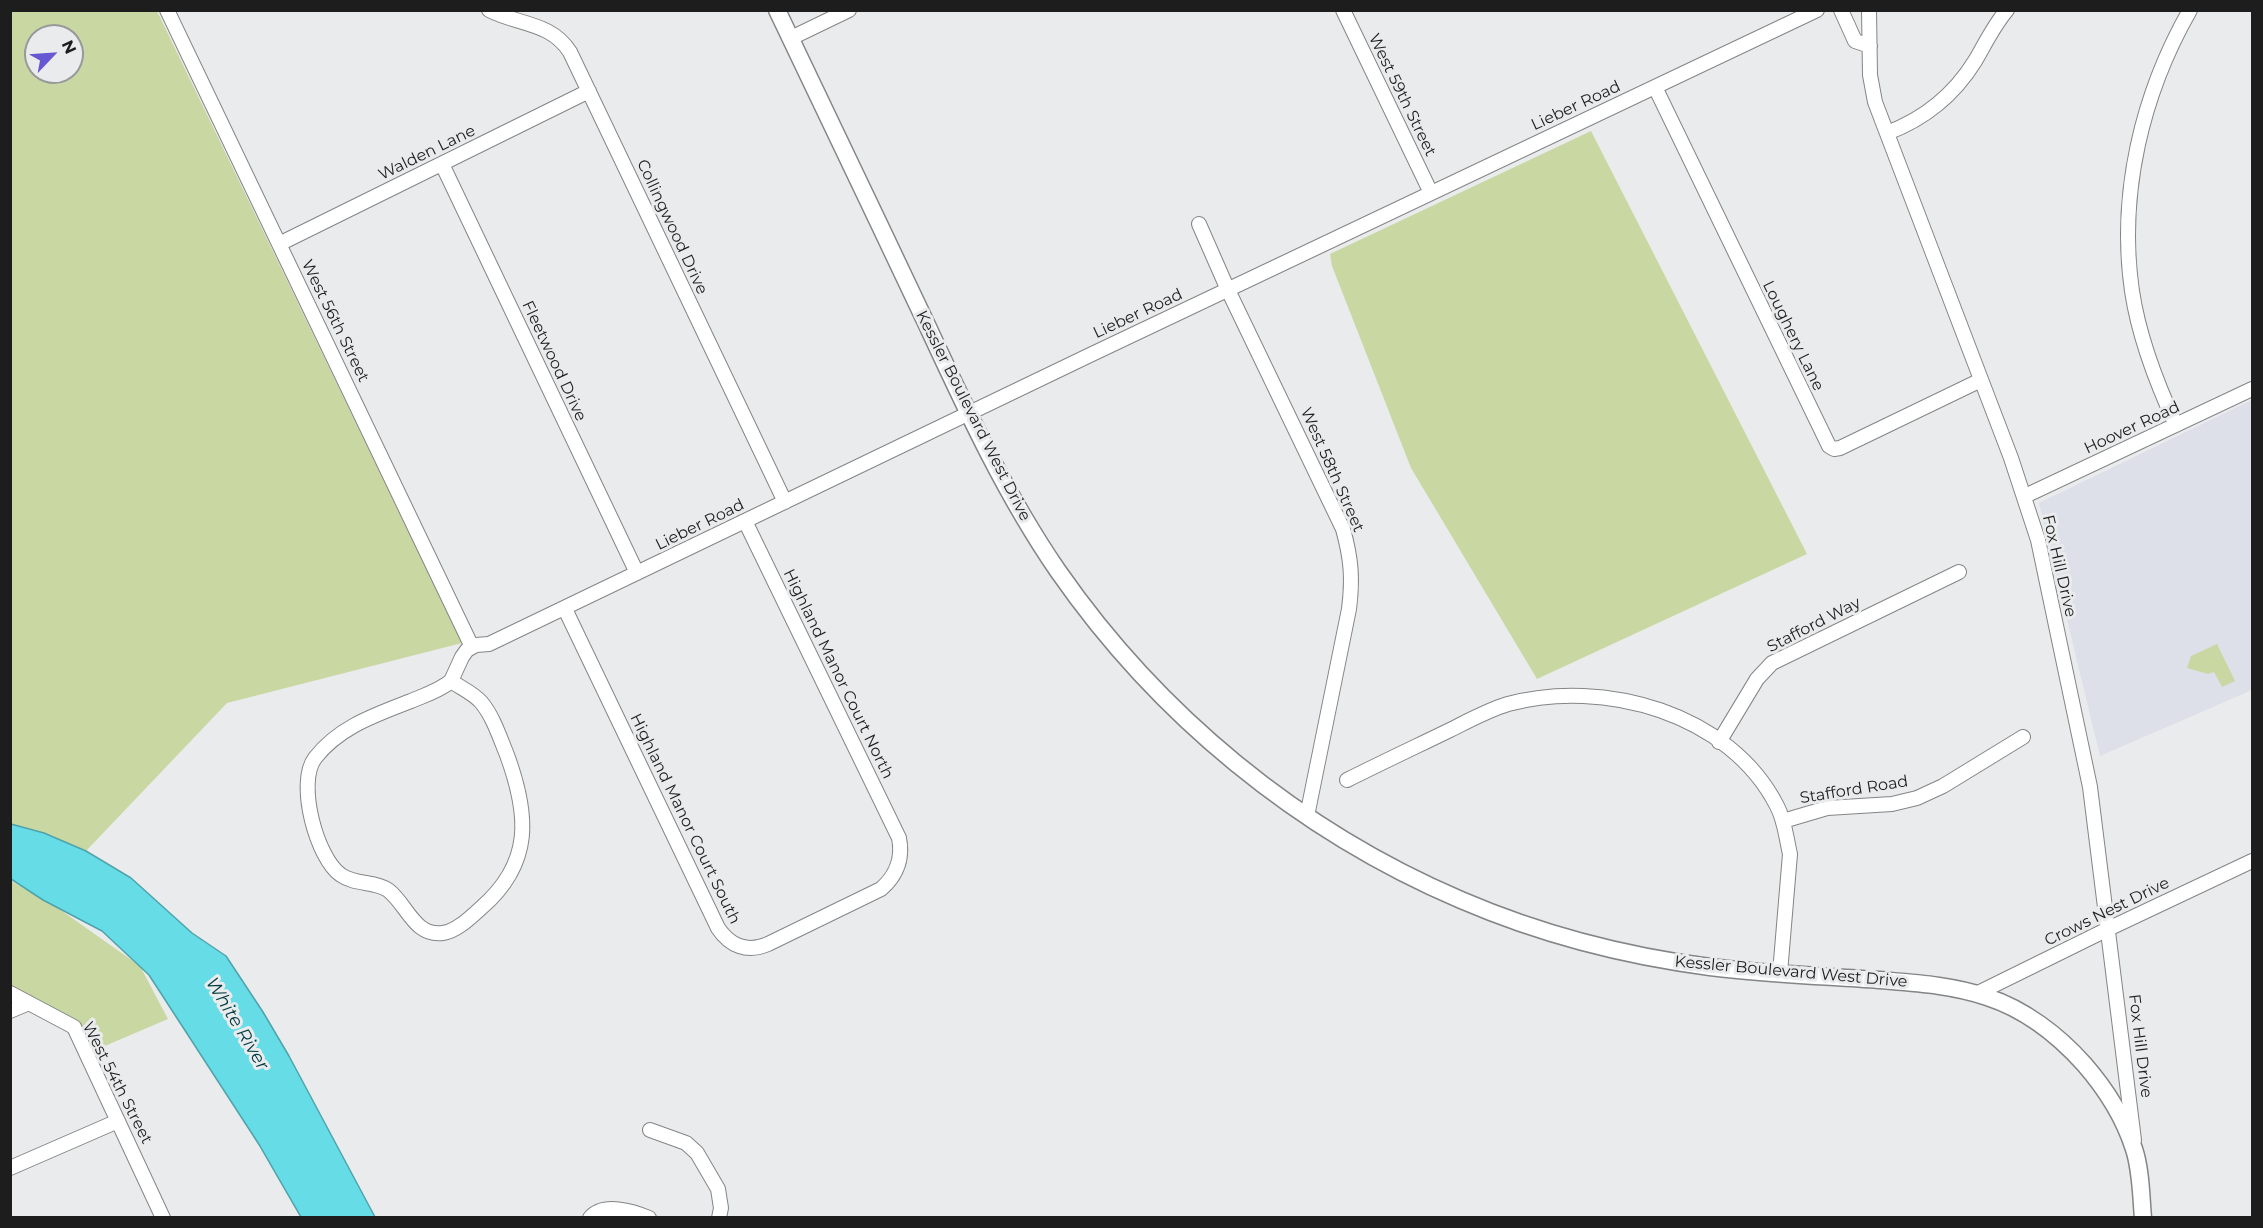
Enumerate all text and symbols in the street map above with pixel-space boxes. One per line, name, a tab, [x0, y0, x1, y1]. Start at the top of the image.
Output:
north arrow	[24, 24, 84, 84]
street label: West 59th Street	[1364, 31, 1440, 159]
text: N	[58, 37, 80, 57]
street label: Lieber Road	[1528, 77, 1624, 135]
street label: Walden Lane	[375, 121, 479, 185]
street label: Collingwood Drive	[632, 157, 712, 297]
street label: West 56th Street	[297, 257, 373, 385]
street label: Loughery Lane	[1758, 278, 1828, 394]
street label: Lieber Road	[1090, 285, 1186, 343]
street label: Fleetwood Drive	[518, 298, 590, 424]
street label: Kessler Boulevard West Drive	[911, 308, 1035, 524]
street label: Hoover Road	[2081, 397, 2183, 459]
street label: West 58th Street	[1296, 405, 1368, 535]
street label: Lieber Road	[652, 495, 748, 555]
street label: Fox Hill Drive	[2038, 513, 2080, 619]
street label: Highland Manor Court North	[779, 566, 897, 782]
street label: Stafford Way	[1764, 593, 1864, 657]
street label: Highland Manor Court South	[626, 711, 744, 927]
street label: Stafford Road	[1799, 772, 1909, 808]
street label: Crows Nest Drive	[2041, 873, 2173, 951]
street label: Kessler Boulevard West Drive	[1674, 952, 1908, 992]
water label: White River	[201, 974, 273, 1074]
street label: Fox Hill Drive	[2124, 993, 2156, 1099]
street label: West 54th Street	[78, 1019, 156, 1147]

